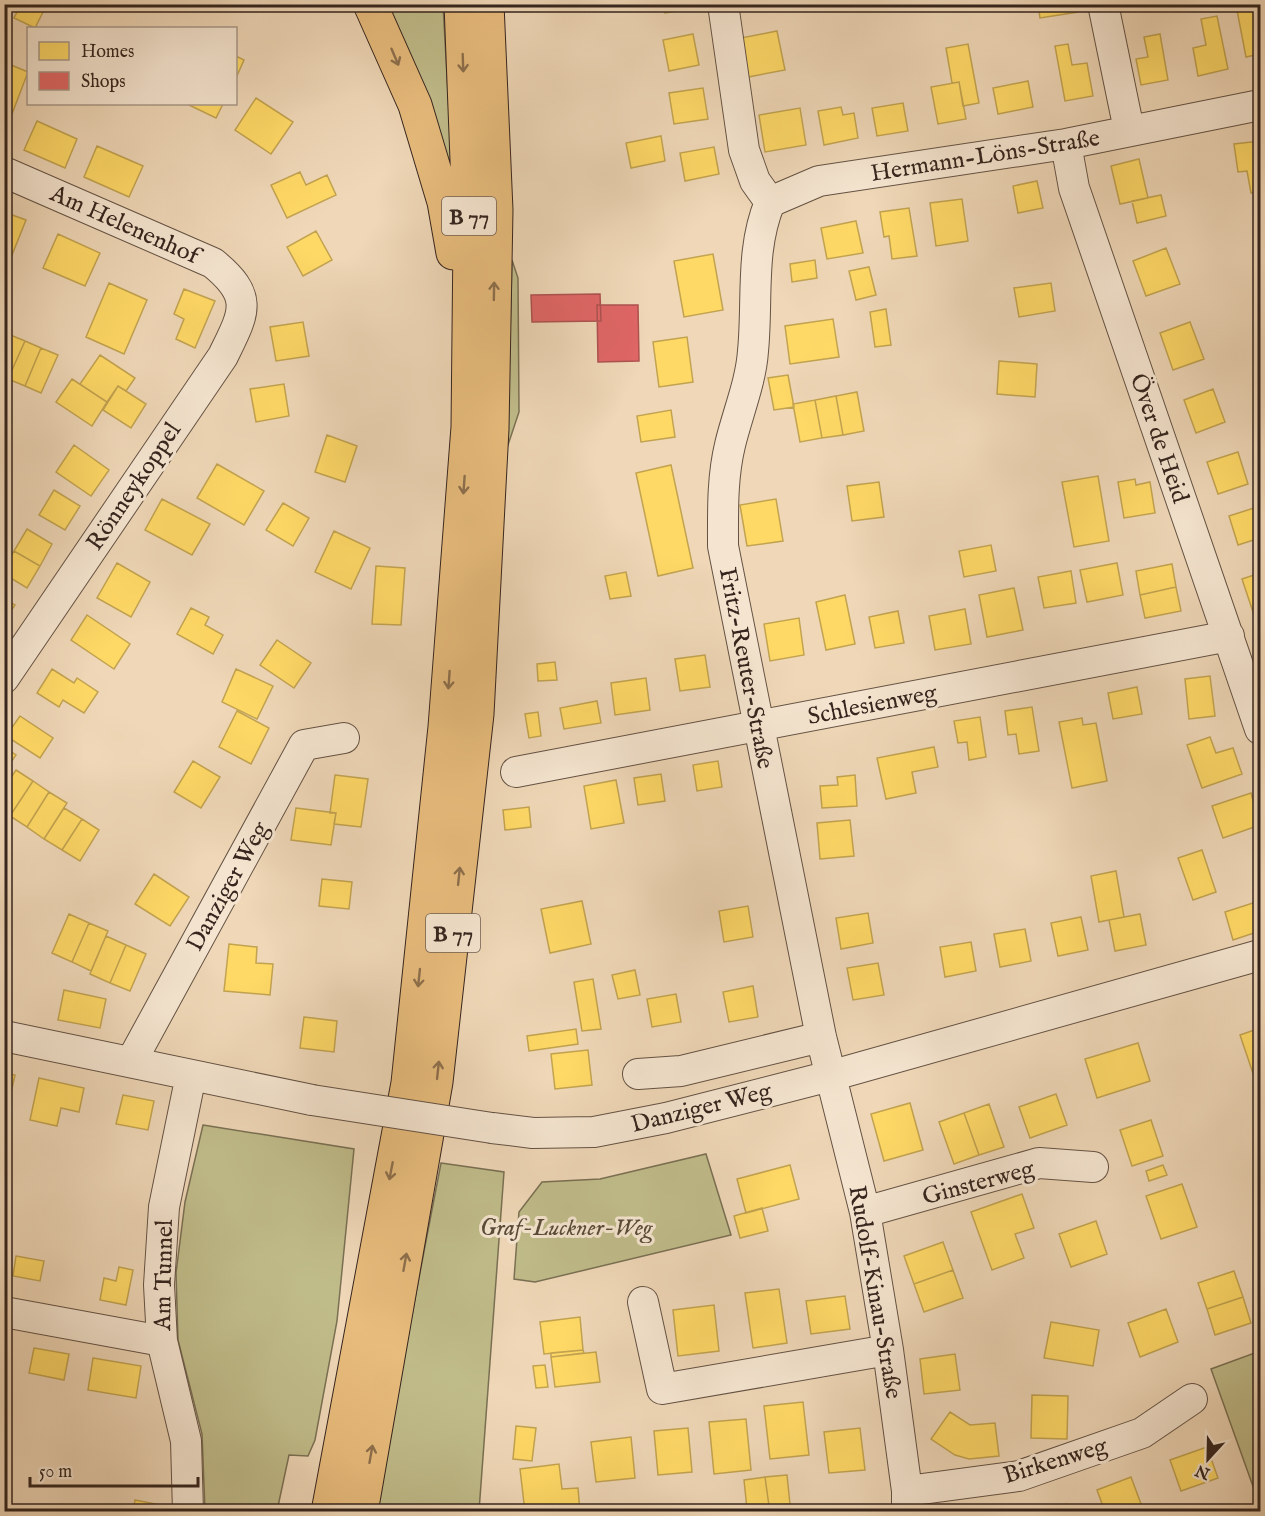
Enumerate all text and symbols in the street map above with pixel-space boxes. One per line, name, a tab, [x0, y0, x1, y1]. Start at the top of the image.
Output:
legend	[27, 27, 237, 105]
text: Homes	[81, 41, 134, 64]
one-way arrow	[390, 48, 401, 66]
one-way arrow	[457, 52, 468, 72]
text: Shops	[81, 71, 126, 94]
street label: Hermann-Löns-Straße	[869, 123, 1102, 190]
street label: Am Helenenhof	[44, 178, 208, 274]
road number: B 77	[442, 197, 496, 235]
one-way arrow	[488, 281, 500, 301]
street label: Över de Heid	[1122, 370, 1195, 508]
street label: Rönneykoppel	[80, 416, 189, 557]
one-way arrow	[458, 475, 469, 495]
street label: Fritz-Reuter-Straße	[711, 565, 780, 772]
one-way arrow	[443, 669, 454, 689]
street label: Schlesienweg	[805, 678, 940, 733]
street label: Danziger Weg	[180, 815, 277, 957]
one-way arrow	[454, 866, 465, 886]
road number: B 77	[426, 914, 480, 952]
one-way arrow	[413, 968, 424, 988]
one-way arrow	[432, 1060, 443, 1080]
street label: Danziger Weg	[628, 1076, 776, 1141]
street label: Ginsterweg	[919, 1153, 1039, 1213]
one-way arrow	[386, 1161, 397, 1181]
street label: Rudolf-Kinau-Straße	[840, 1183, 909, 1401]
park label: Graf-Luckner-Weg	[480, 1213, 653, 1244]
street label: Am Tunnel	[148, 1219, 181, 1332]
one-way arrow	[400, 1252, 411, 1272]
north arrow	[1178, 1429, 1238, 1489]
street label: Birkenweg	[1000, 1431, 1112, 1492]
one-way arrow	[366, 1445, 377, 1464]
scale bar	[30, 1450, 198, 1488]
text: N	[1193, 1459, 1214, 1483]
text: 50 m	[39, 1461, 72, 1484]

